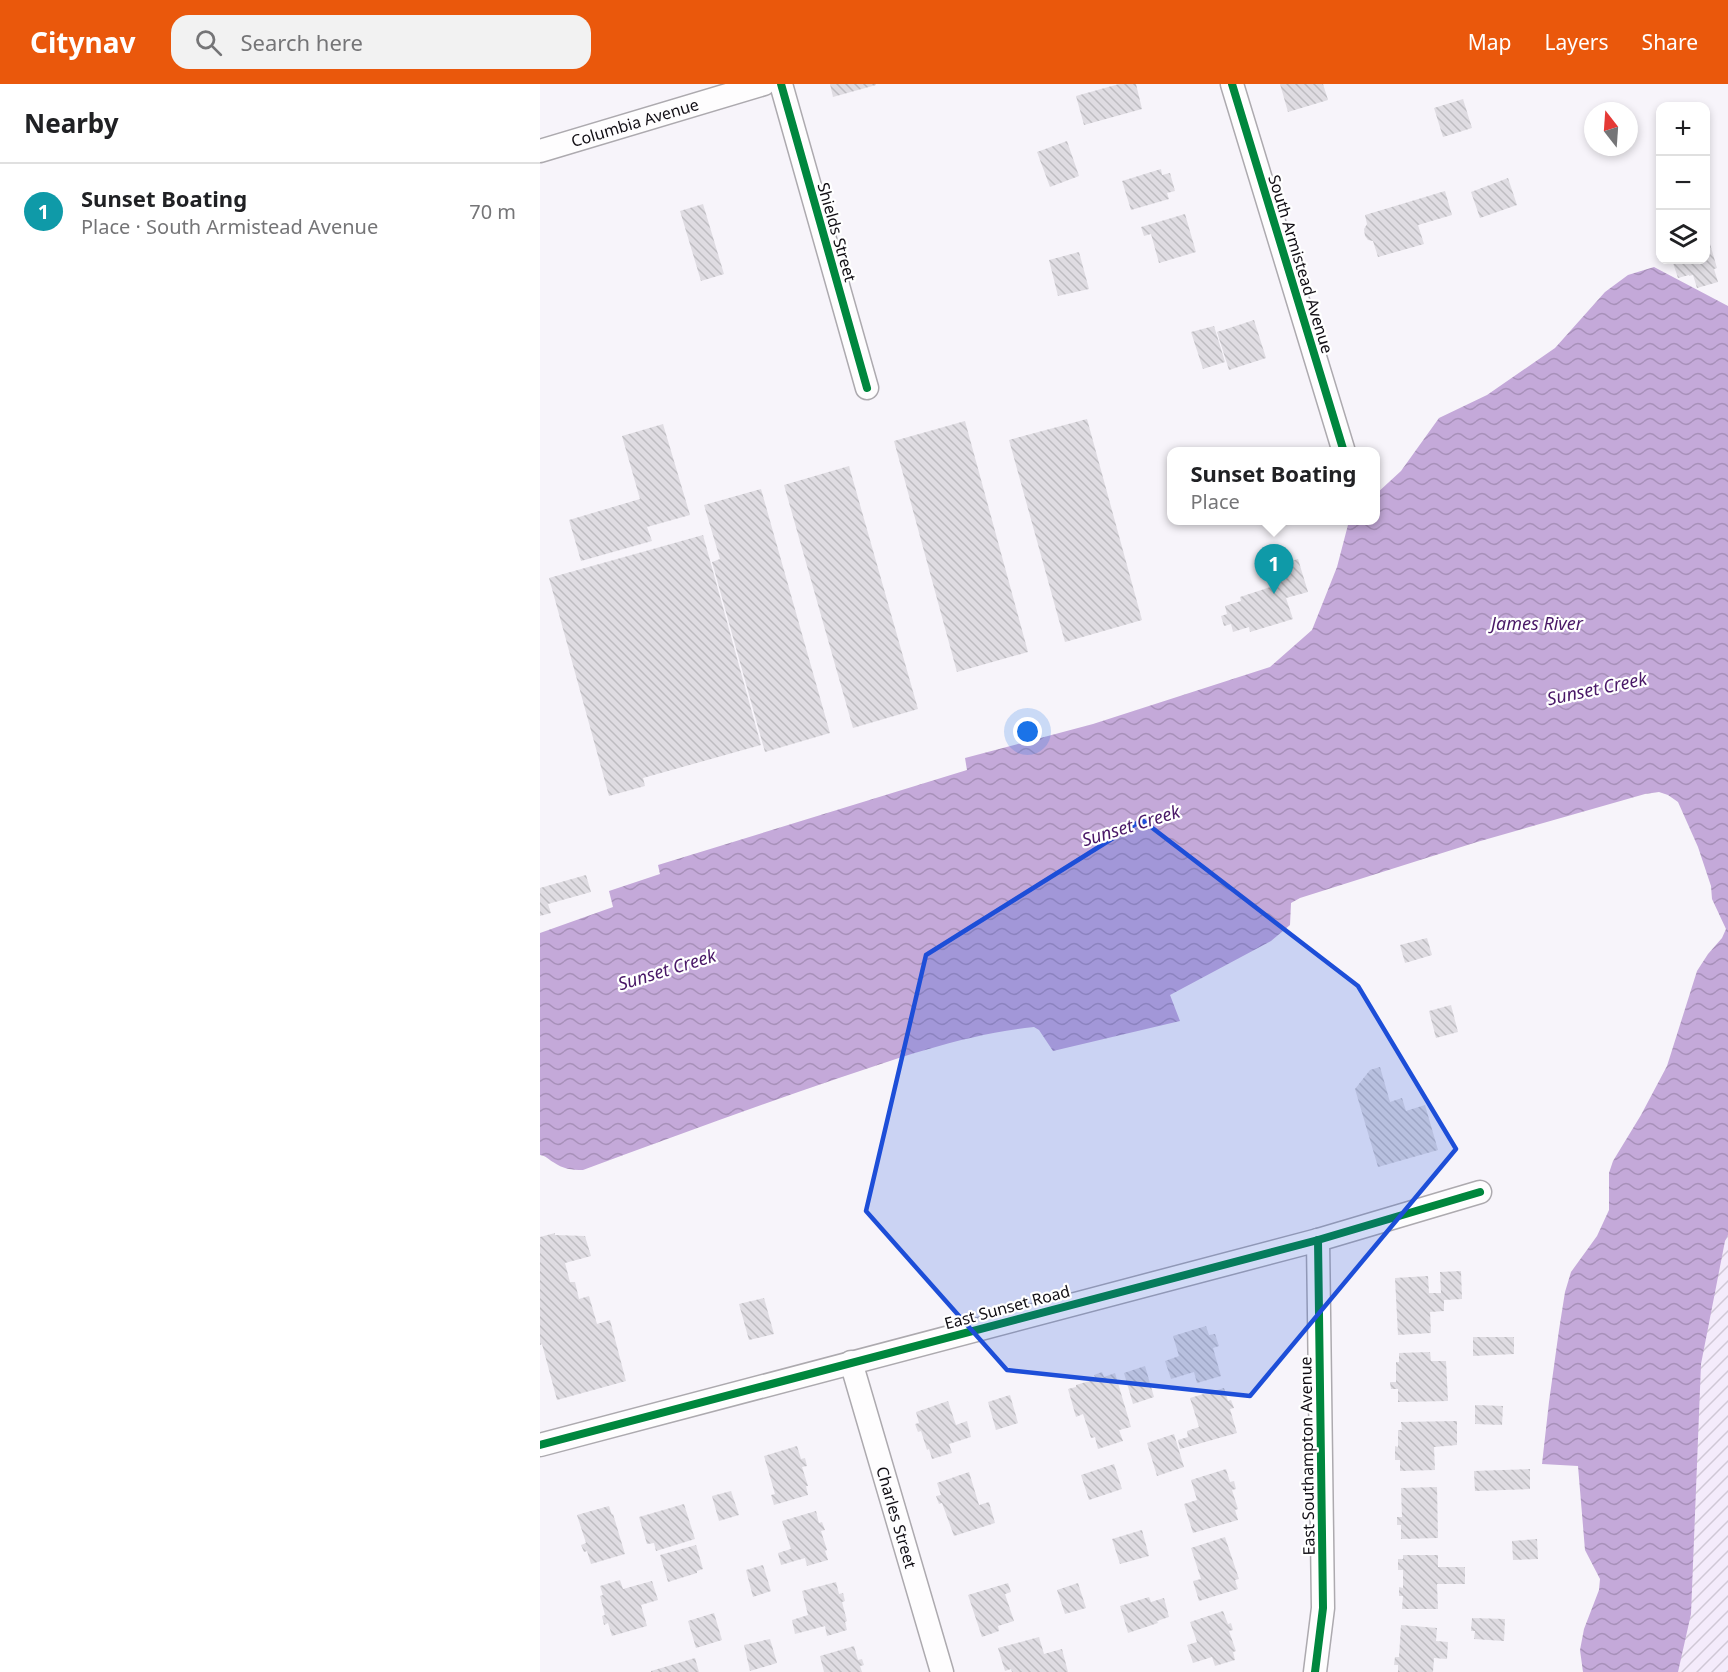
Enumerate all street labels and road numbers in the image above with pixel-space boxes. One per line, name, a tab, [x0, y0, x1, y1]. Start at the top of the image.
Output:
street label: Columbia Avenue	[568, 93, 701, 152]
street label: South Armistead Avenue	[1263, 172, 1339, 356]
street label: Shields Street	[812, 180, 862, 284]
street label: East Sunset Road	[942, 1280, 1072, 1334]
street label: East Southampton Avenue	[1294, 1356, 1320, 1556]
street label: Charles Street	[871, 1464, 922, 1571]

